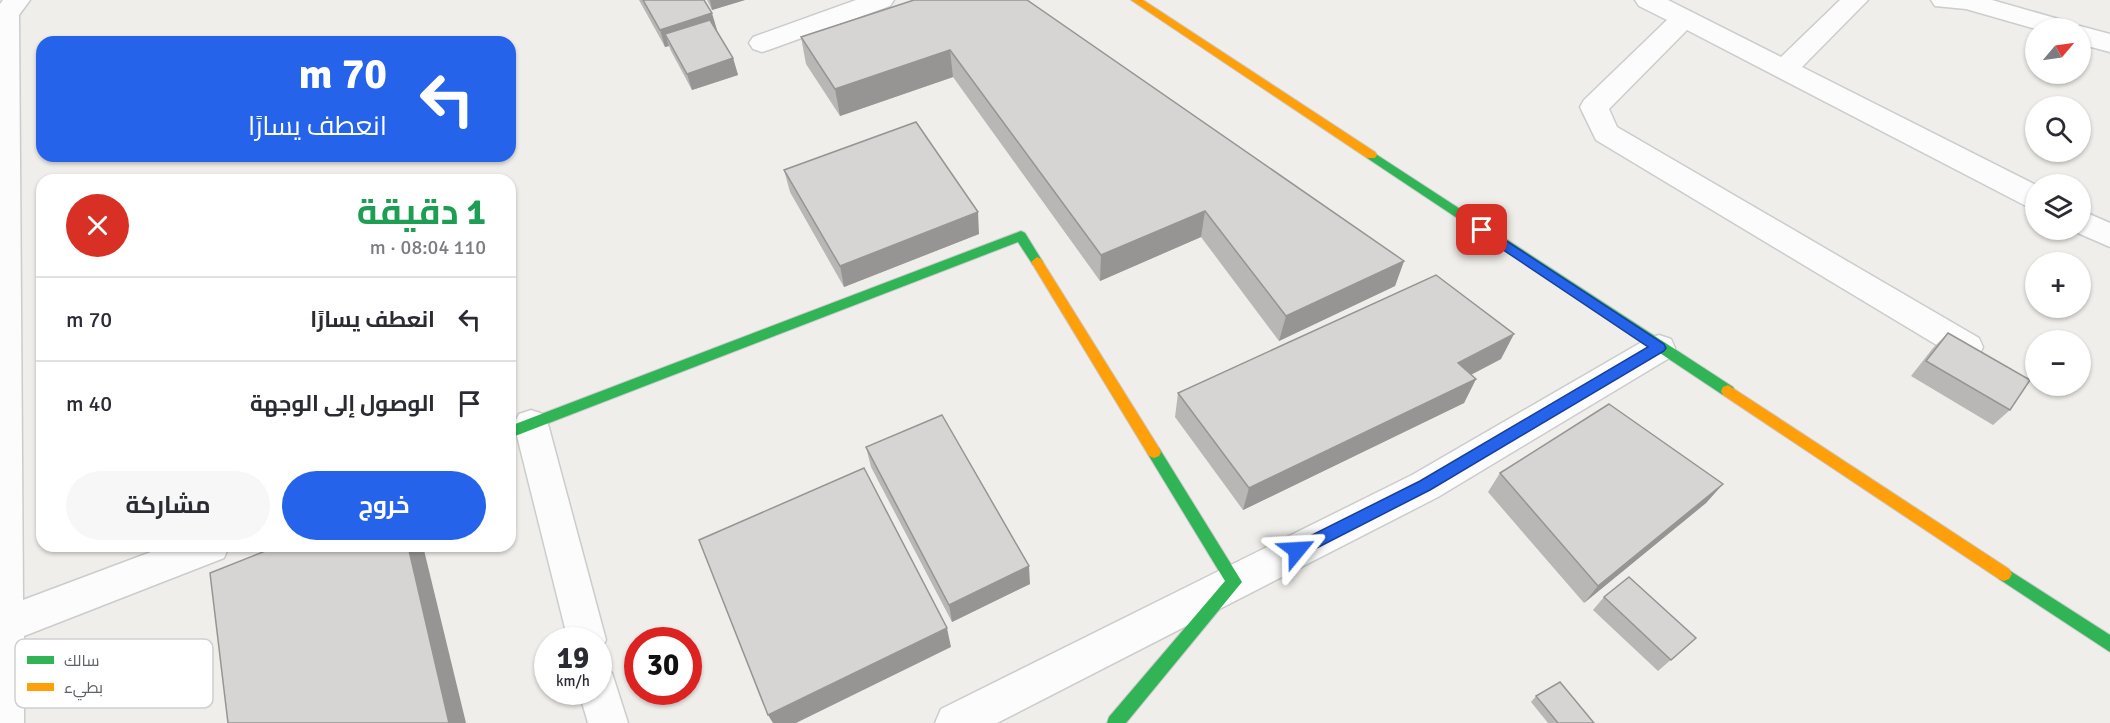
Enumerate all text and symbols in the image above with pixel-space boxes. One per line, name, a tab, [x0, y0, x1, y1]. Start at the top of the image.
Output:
north arrow	[2025, 18, 2091, 84]
map controls	[2025, 18, 2091, 396]
text: 70 m	[298, 49, 387, 100]
icon: left	[408, 60, 486, 138]
button: search	[2025, 96, 2091, 162]
text: انعطف يسارًا	[248, 110, 387, 143]
button: layers	[2025, 174, 2091, 240]
text: 1 دقيقة	[357, 190, 486, 235]
button: close	[66, 194, 129, 257]
pin	[1456, 204, 1507, 255]
icon: arrive	[1465, 213, 1498, 246]
text: 110 m · 08:04	[370, 235, 486, 260]
button: +	[2025, 252, 2091, 318]
icon: left	[453, 303, 486, 336]
text: 70 m	[66, 306, 112, 333]
text: انعطف يسارًا	[310, 306, 435, 333]
button: −	[2025, 330, 2091, 396]
icon: arrive	[453, 387, 486, 420]
text: 40 m	[66, 390, 112, 417]
text: الوصول إلى الوجهة	[250, 390, 435, 417]
button: مشاركة	[66, 471, 270, 540]
button: خروج	[282, 471, 486, 540]
position arrow	[1265, 518, 1329, 582]
speed limit sign: 30	[624, 627, 702, 705]
legend	[15, 639, 213, 708]
text: 19	[557, 640, 589, 677]
text: سالك	[64, 651, 99, 671]
text: km/h	[556, 672, 590, 690]
text: بطيء	[64, 678, 103, 701]

